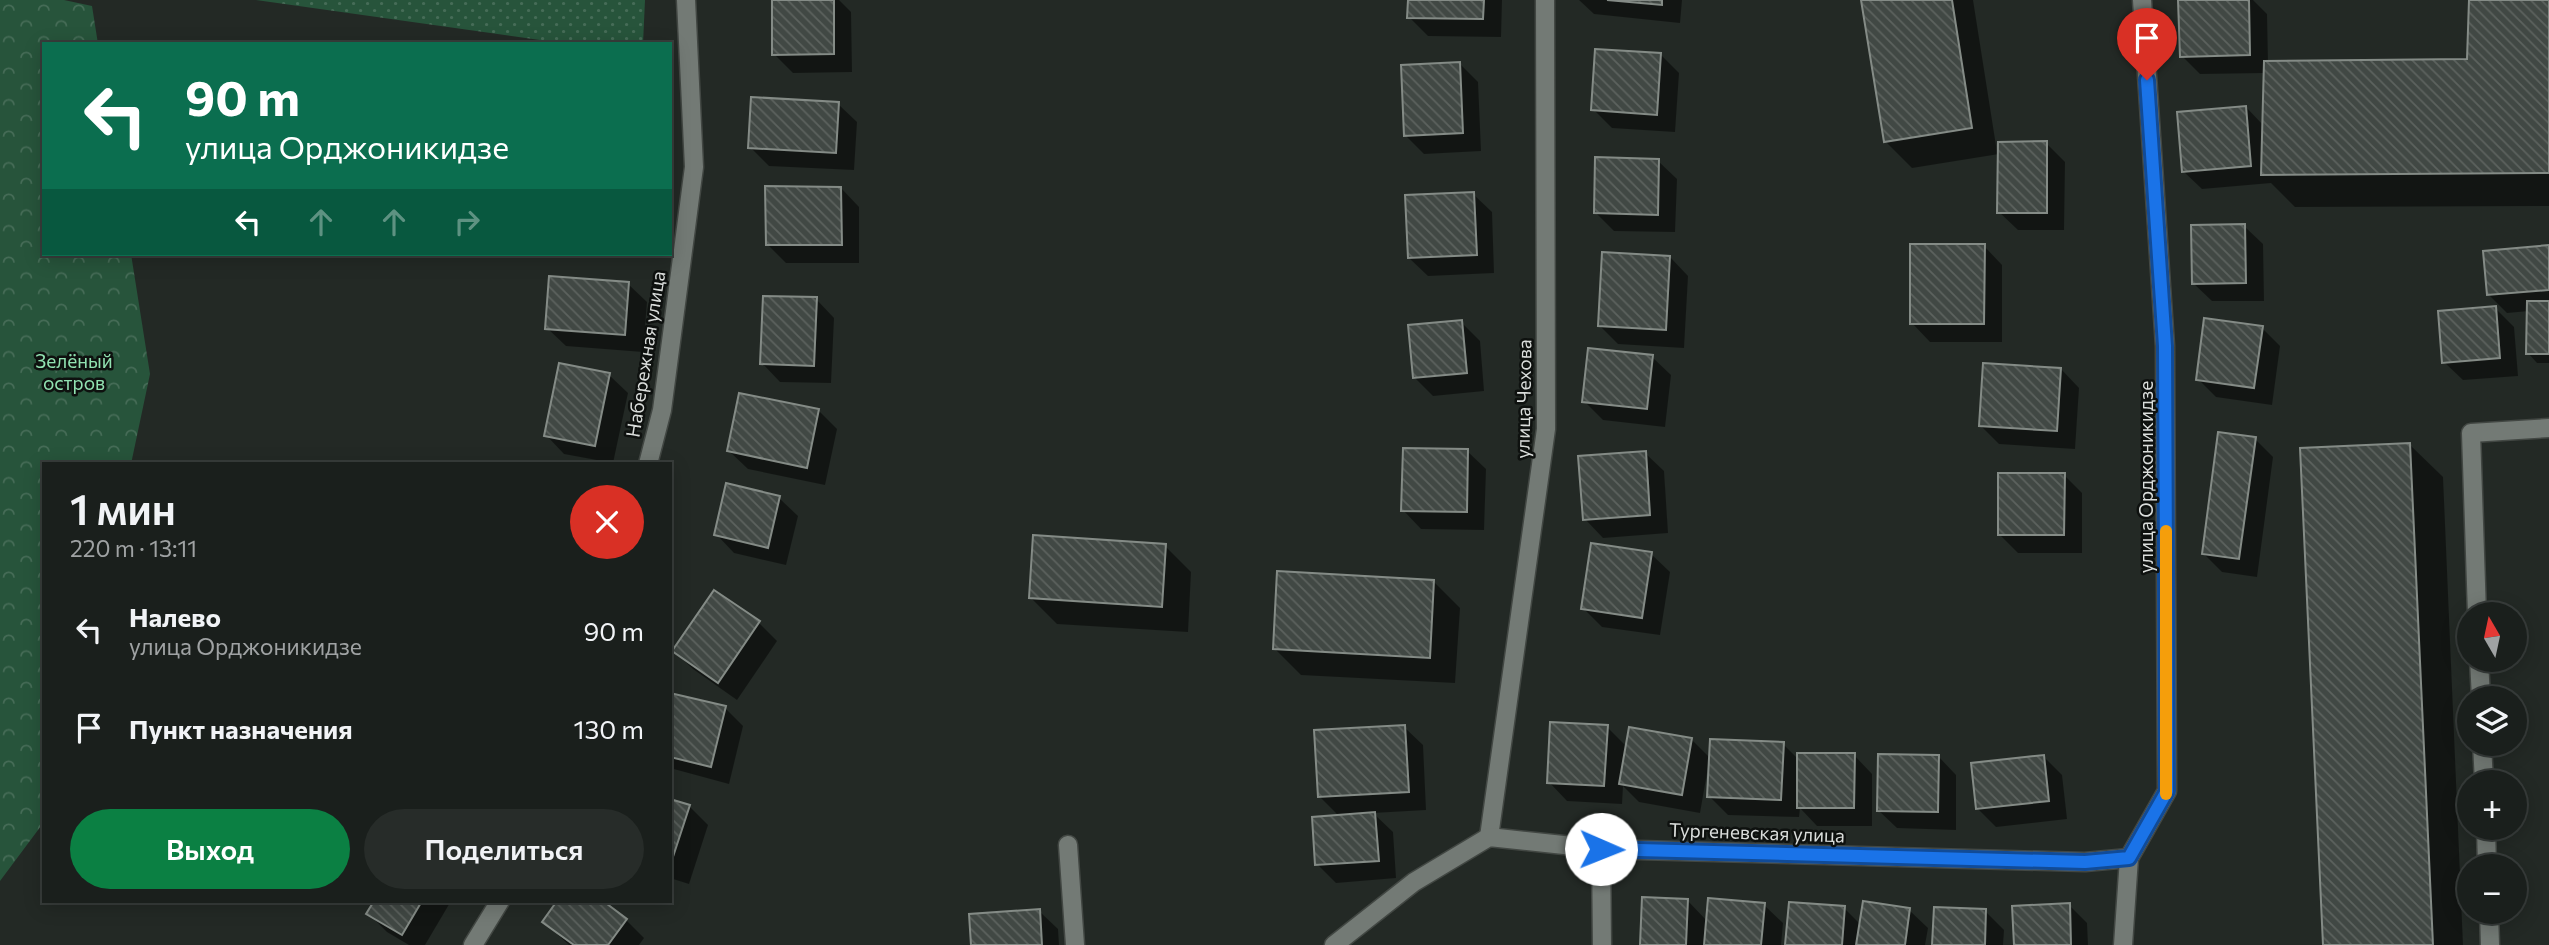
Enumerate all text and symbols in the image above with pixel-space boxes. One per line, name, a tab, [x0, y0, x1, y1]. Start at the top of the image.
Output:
pin	[2117, 8, 2177, 80]
icon: arrive	[2128, 19, 2166, 57]
text: 90 m	[185, 66, 300, 126]
icon: left	[70, 70, 161, 161]
text: улица Орджоникидзе	[185, 126, 509, 166]
icon: left	[229, 203, 267, 241]
icon: ahead	[302, 203, 340, 241]
icon: ahead	[375, 203, 413, 241]
icon: right	[448, 203, 486, 241]
street label: Набережная улица	[620, 269, 670, 439]
street label: улица Чехова	[1510, 339, 1536, 459]
park label: Зелёный остров	[35, 349, 113, 394]
street label: улица Орджоникидзе	[2134, 381, 2157, 573]
text: 1 мин	[70, 482, 176, 534]
button: close	[570, 485, 644, 559]
text: 220 m · 13:11	[70, 534, 197, 562]
text: Налево	[129, 601, 221, 632]
north arrow	[2457, 602, 2527, 672]
map controls	[2457, 602, 2527, 924]
icon: left	[70, 611, 108, 649]
text: 90 m	[584, 615, 644, 646]
text: улица Орджоникидзе	[129, 632, 362, 660]
button: layers	[2457, 686, 2527, 756]
icon: arrive	[70, 709, 108, 747]
text: Пункт назначения	[129, 713, 353, 744]
text: 130 m	[573, 713, 644, 744]
button: +	[2457, 770, 2527, 840]
button: Выход	[70, 809, 350, 889]
button: Поделиться	[364, 809, 644, 889]
position arrow	[1564, 812, 1638, 886]
street label: Тургеневская улица	[1669, 817, 1845, 847]
button: −	[2457, 854, 2527, 924]

